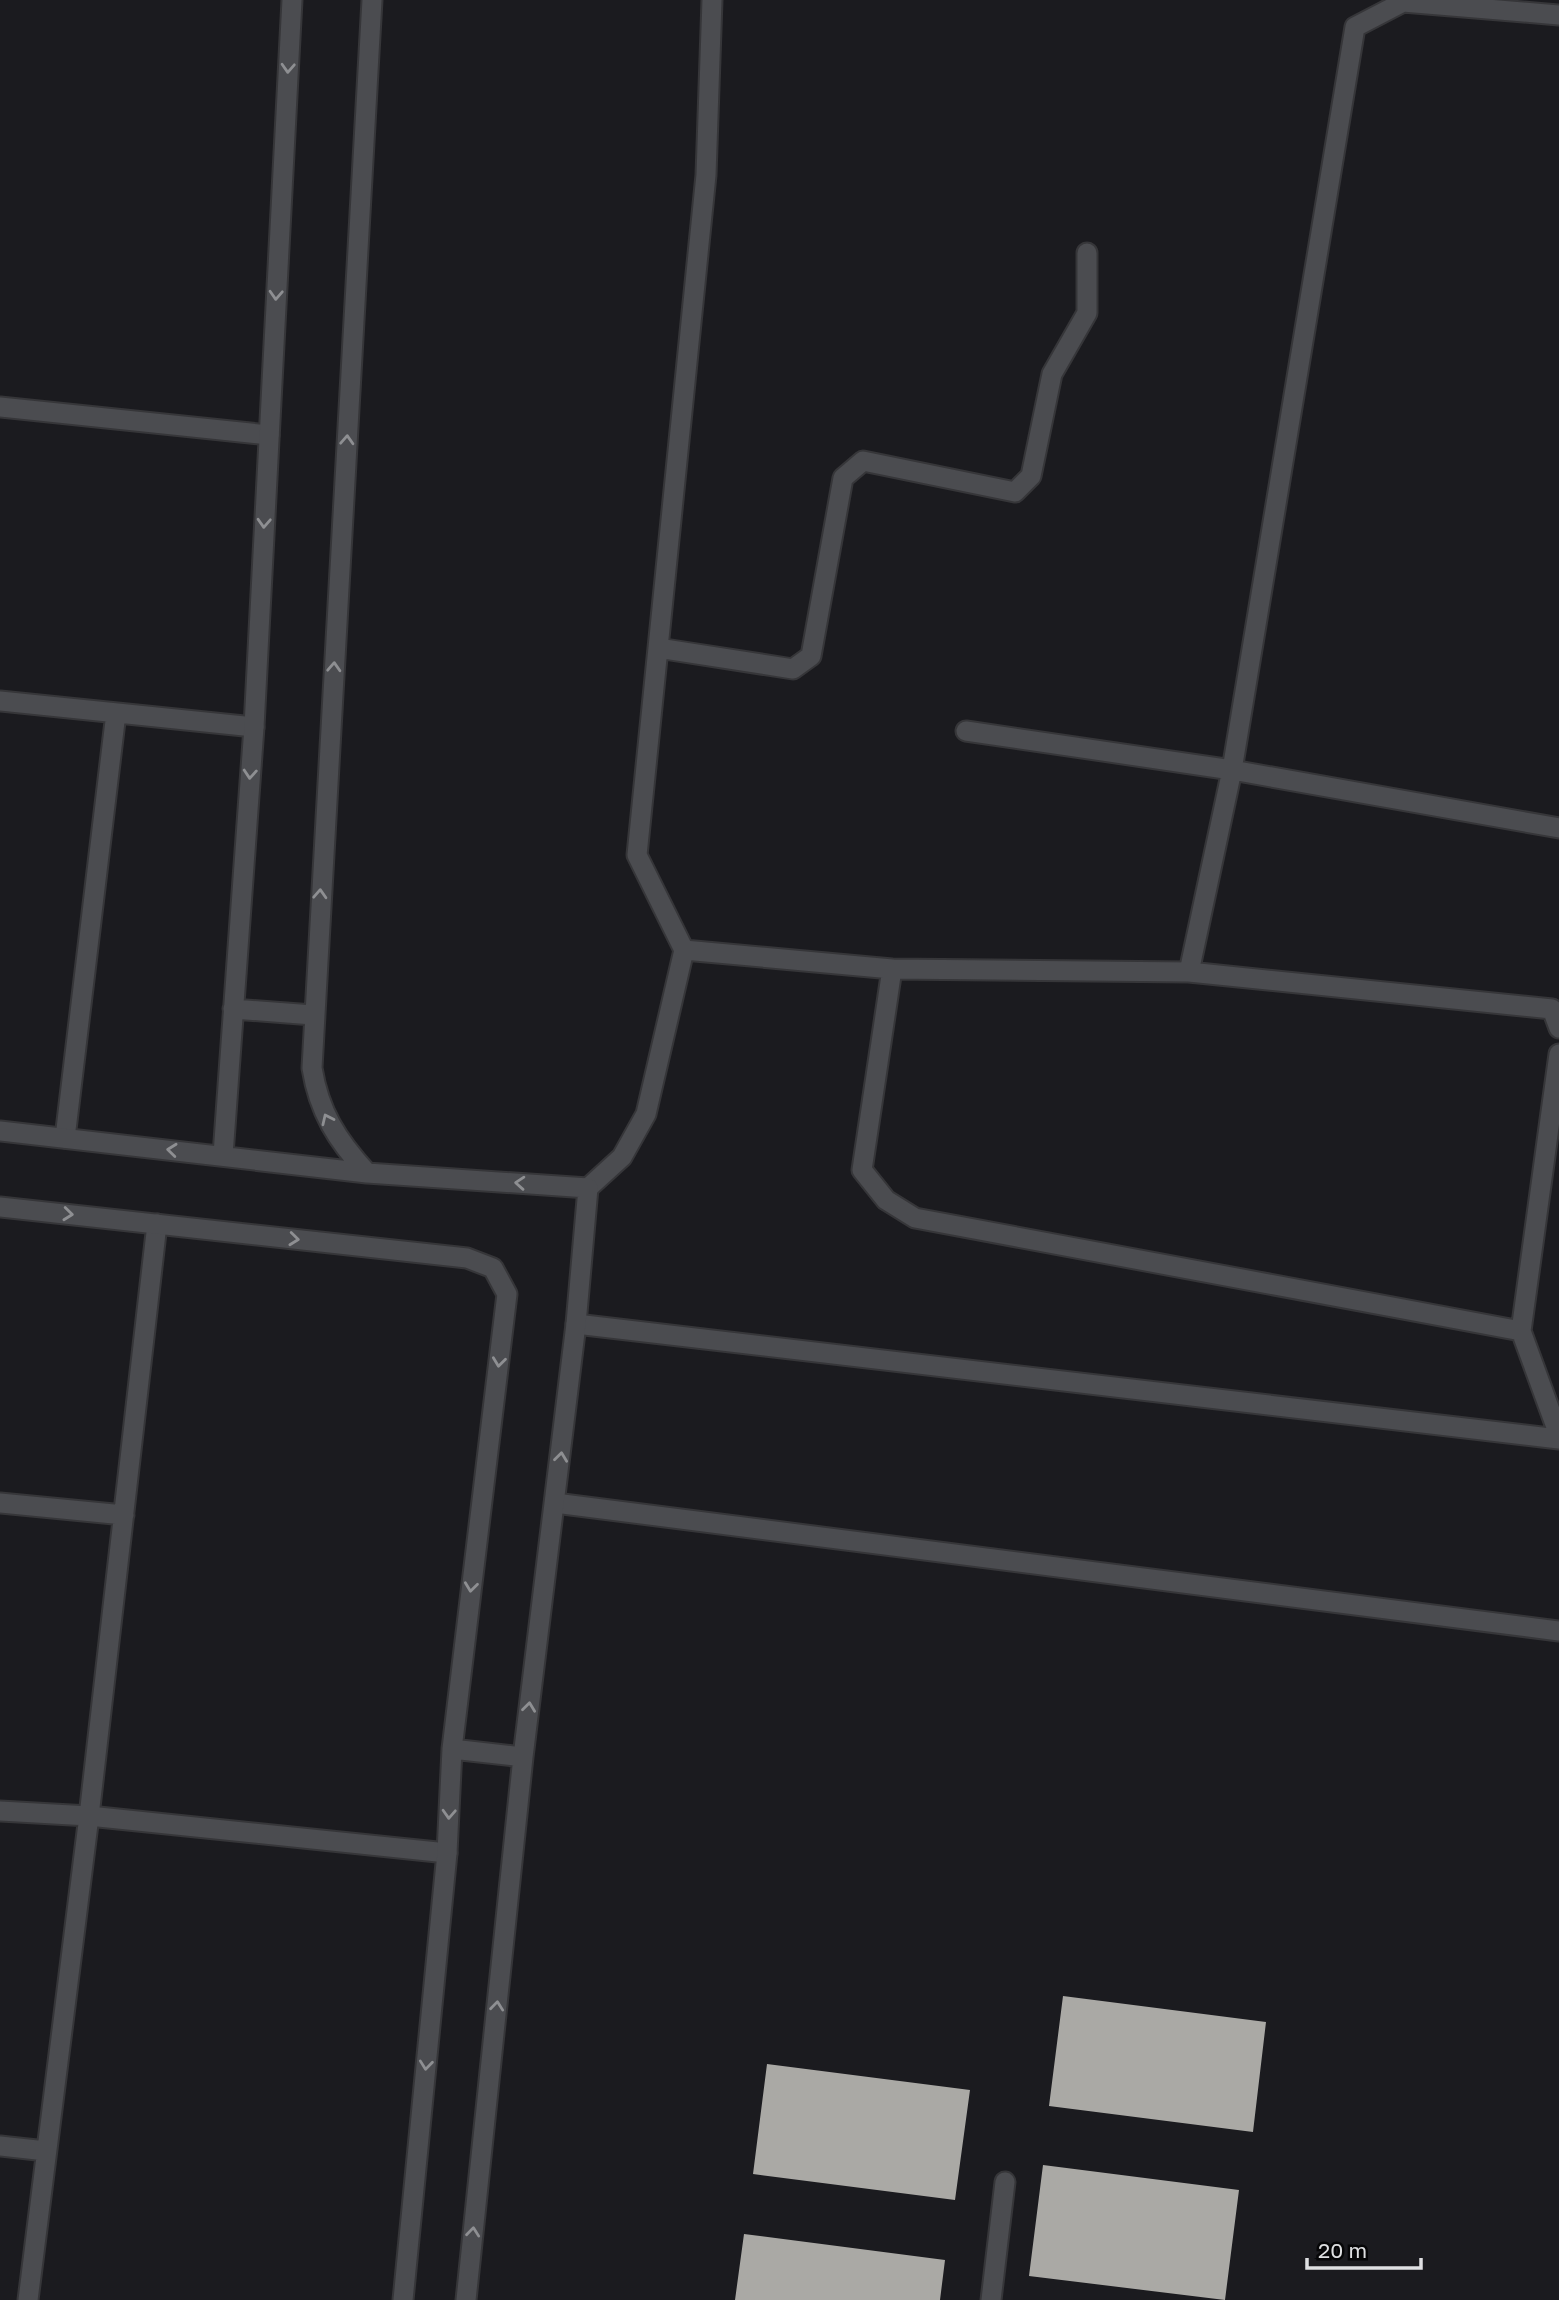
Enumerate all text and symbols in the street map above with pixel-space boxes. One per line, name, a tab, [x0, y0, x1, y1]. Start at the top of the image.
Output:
one-way arrow	[281, 63, 296, 74]
one-way arrow	[269, 290, 284, 301]
one-way arrow	[339, 434, 354, 445]
one-way arrow	[257, 517, 272, 528]
one-way arrow	[326, 661, 341, 672]
one-way arrow	[243, 769, 258, 780]
one-way arrow	[313, 888, 328, 899]
one-way arrow	[321, 1114, 335, 1126]
one-way arrow	[166, 1143, 177, 1158]
one-way arrow	[514, 1176, 525, 1191]
one-way arrow	[63, 1206, 74, 1221]
one-way arrow	[289, 1231, 300, 1246]
one-way arrow	[491, 1356, 506, 1367]
one-way arrow	[553, 1451, 568, 1462]
one-way arrow	[464, 1582, 479, 1593]
one-way arrow	[522, 1701, 537, 1712]
one-way arrow	[442, 1808, 457, 1819]
one-way arrow	[489, 2000, 504, 2012]
one-way arrow	[419, 2059, 434, 2070]
one-way arrow	[465, 2226, 480, 2237]
scale bar	[1307, 2226, 1421, 2270]
text: 20 m	[1318, 2237, 1367, 2263]

